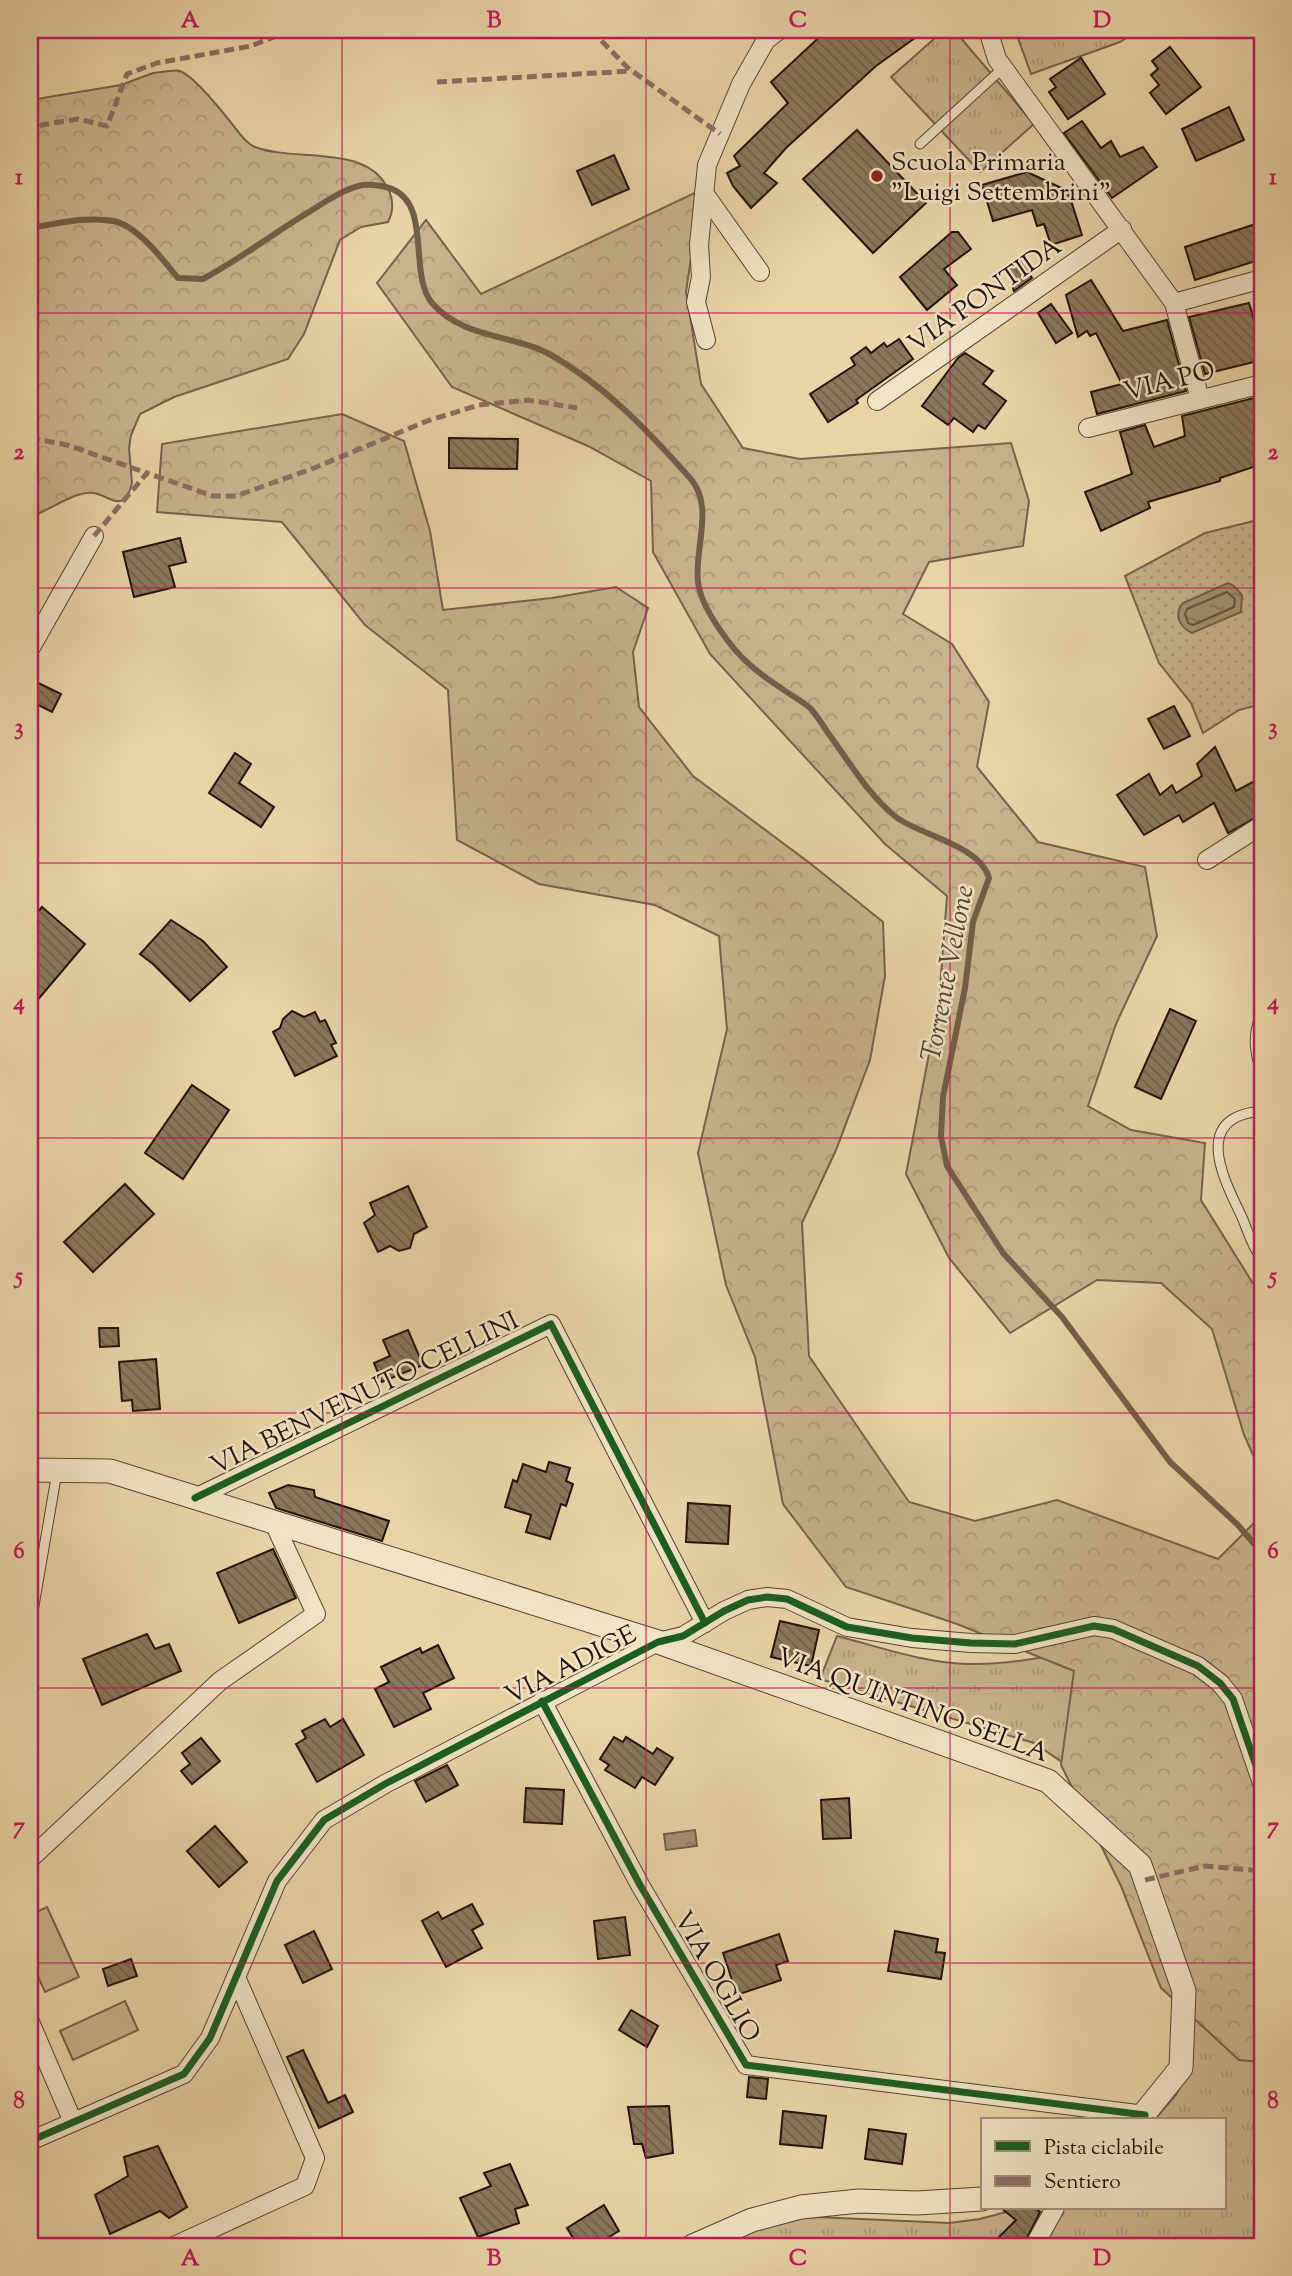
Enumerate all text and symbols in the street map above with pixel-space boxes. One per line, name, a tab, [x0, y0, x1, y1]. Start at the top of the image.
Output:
text: A	[181, 5, 200, 38]
text: B	[487, 5, 502, 38]
text: C	[789, 5, 807, 38]
text: D	[1093, 5, 1111, 38]
place label: Scuola Primaria "Luigi Settembrini"	[891, 145, 1111, 212]
text: 1	[15, 162, 23, 195]
text: 1	[1269, 162, 1277, 195]
marker: Scuola Primaria "Luigi Settembrini"	[869, 168, 885, 184]
street label: VIA PONTIDA	[901, 229, 1070, 363]
street label: VIA PO	[1120, 353, 1219, 412]
text: 2	[14, 437, 25, 470]
text: 2	[1268, 437, 1279, 470]
text: 3	[14, 712, 24, 745]
text: 3	[1268, 712, 1278, 745]
water label: Torrente Vellone	[912, 882, 986, 1065]
text: 4	[12, 987, 25, 1020]
text: 4	[1266, 987, 1279, 1020]
text: 5	[13, 1261, 23, 1294]
text: 5	[1267, 1261, 1277, 1294]
street label: VIA BENVENUTO CELLINI	[204, 1303, 526, 1485]
text: 6	[13, 1536, 25, 1569]
text: 6	[1267, 1536, 1279, 1569]
street label: VIA ADIGE	[499, 1617, 644, 1715]
street label: VIA QUINTINO SELLA	[771, 1640, 1054, 1773]
text: 7	[13, 1811, 25, 1844]
text: 7	[1267, 1811, 1279, 1844]
street label: VIA OGLIO	[663, 1905, 768, 2050]
text: 8	[13, 2086, 25, 2119]
text: 8	[1267, 2086, 1279, 2119]
legend	[981, 2118, 1226, 2210]
text: Pista ciclabile	[1044, 2134, 1164, 2164]
text: Sentiero	[1044, 2168, 1121, 2198]
text: A	[181, 2243, 200, 2276]
text: B	[487, 2243, 502, 2276]
text: C	[789, 2243, 807, 2276]
text: D	[1093, 2243, 1111, 2276]

